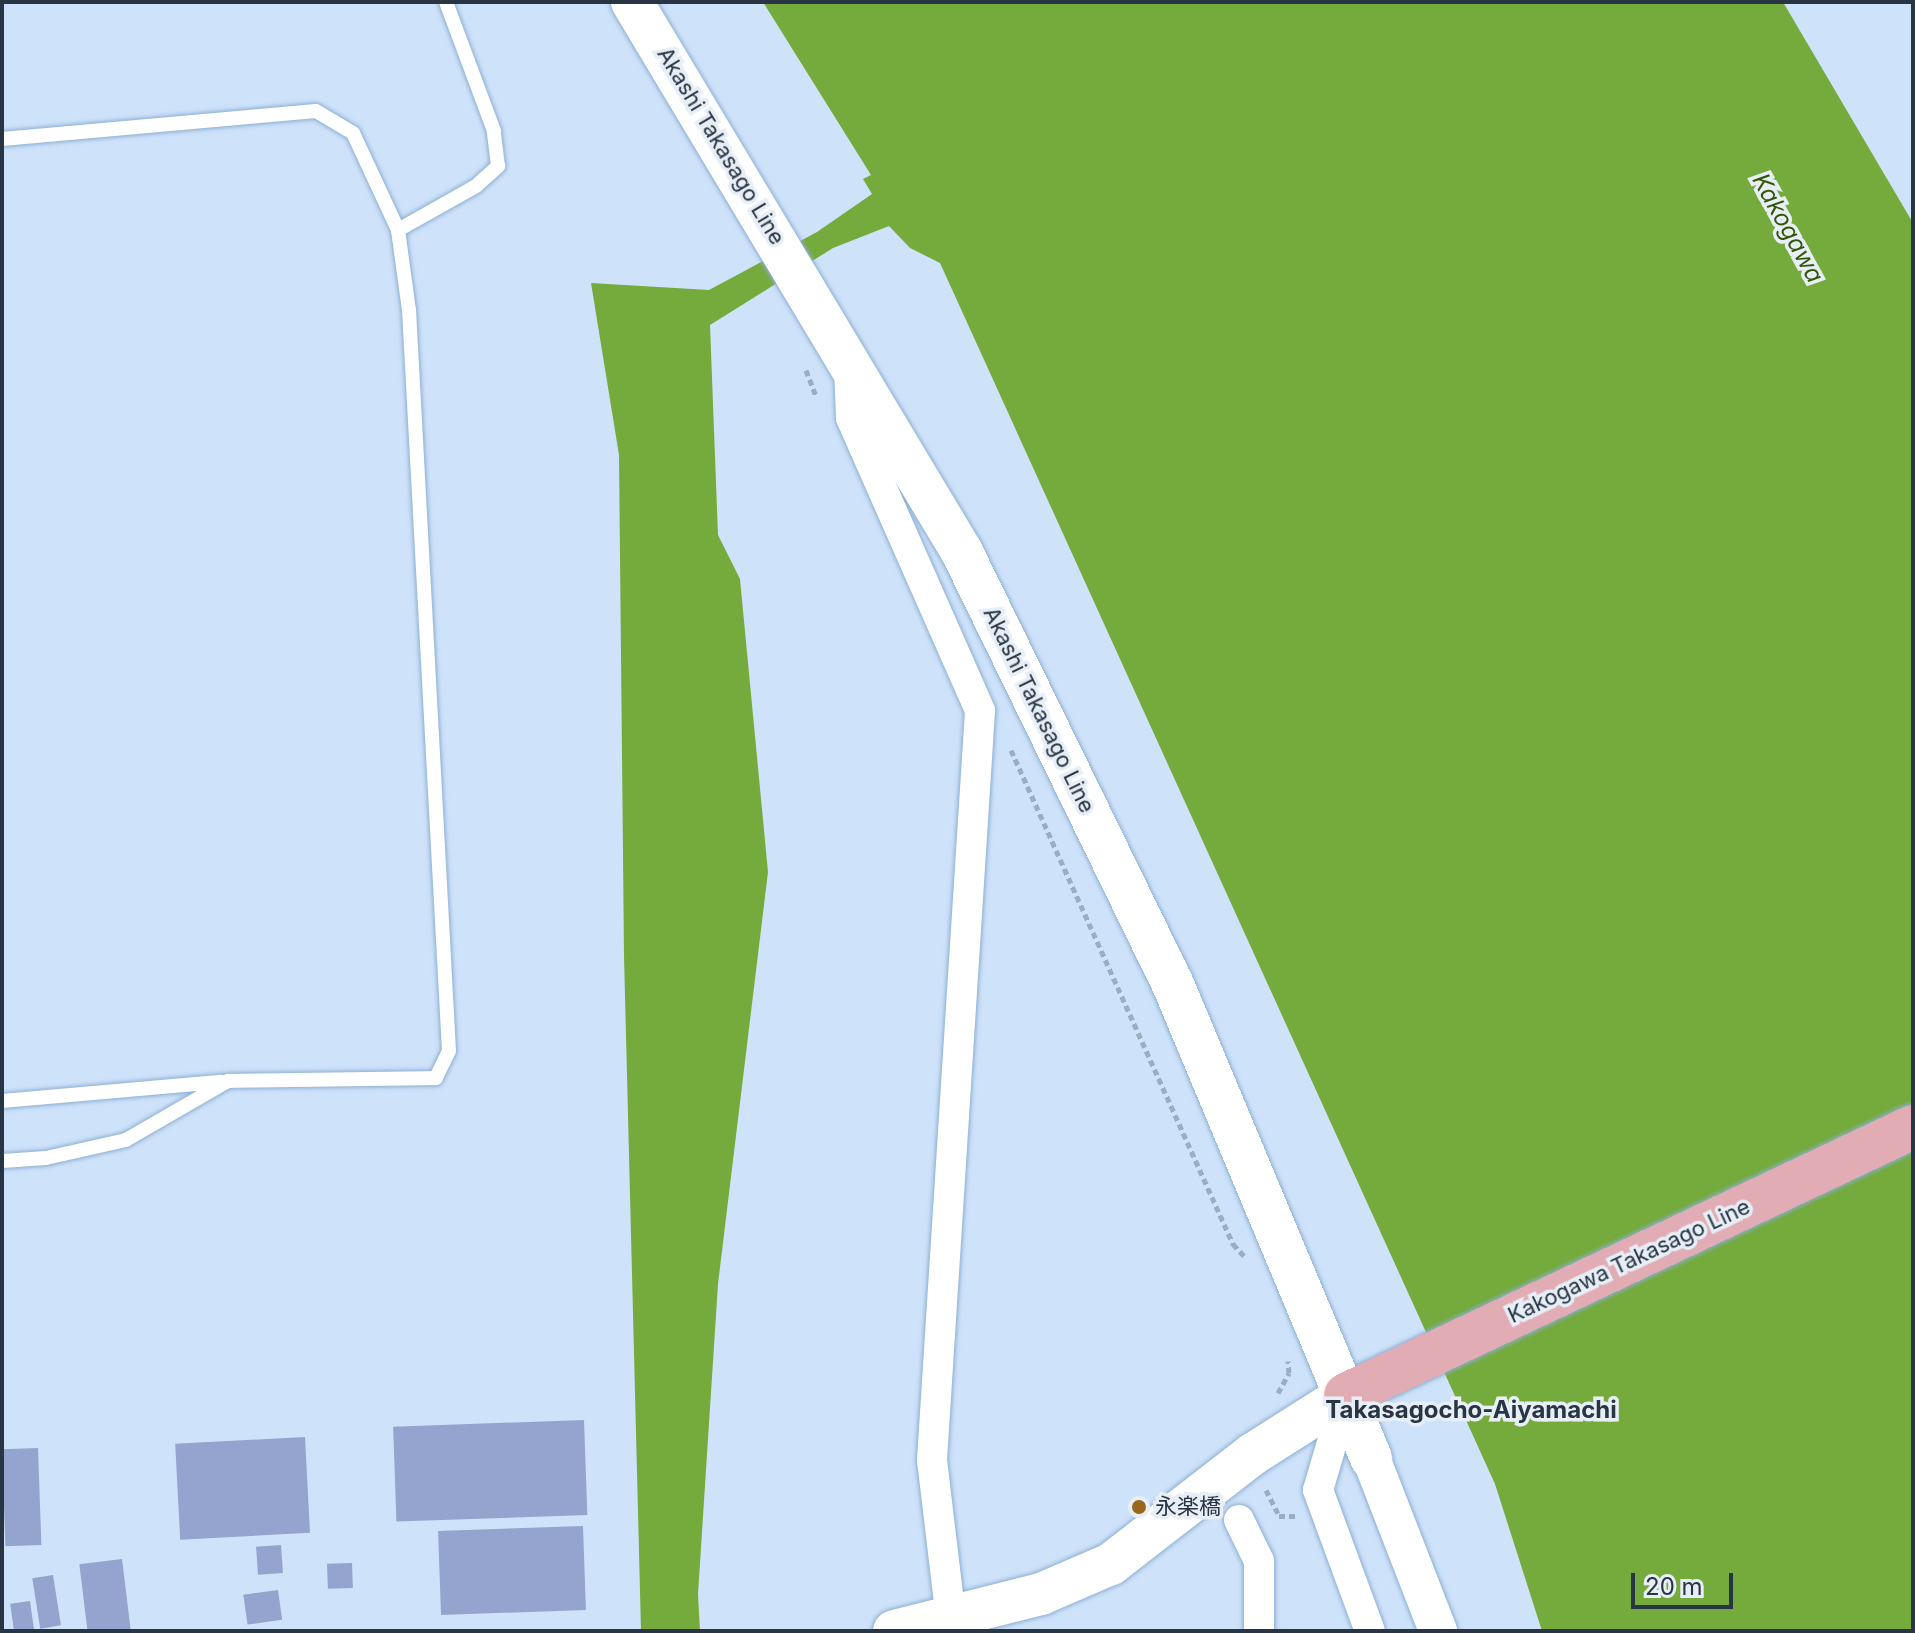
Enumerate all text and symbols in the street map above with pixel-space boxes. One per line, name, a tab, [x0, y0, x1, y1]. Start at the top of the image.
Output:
street label: Akashi Takasago Line	[652, 43, 790, 249]
water label: Kakogawa	[1746, 168, 1830, 288]
street label: Akashi Takasago Line	[978, 603, 1100, 817]
street label: Kakogawa Takasago Line	[1504, 1193, 1754, 1329]
district label: Takasagocho-Aiyamachi	[1325, 1396, 1617, 1424]
place label: 永楽橋	[1155, 1494, 1221, 1520]
marker: 永楽橋	[1130, 1498, 1148, 1516]
scale bar	[1635, 1557, 1737, 1607]
text: 20 m	[1645, 1572, 1703, 1601]

